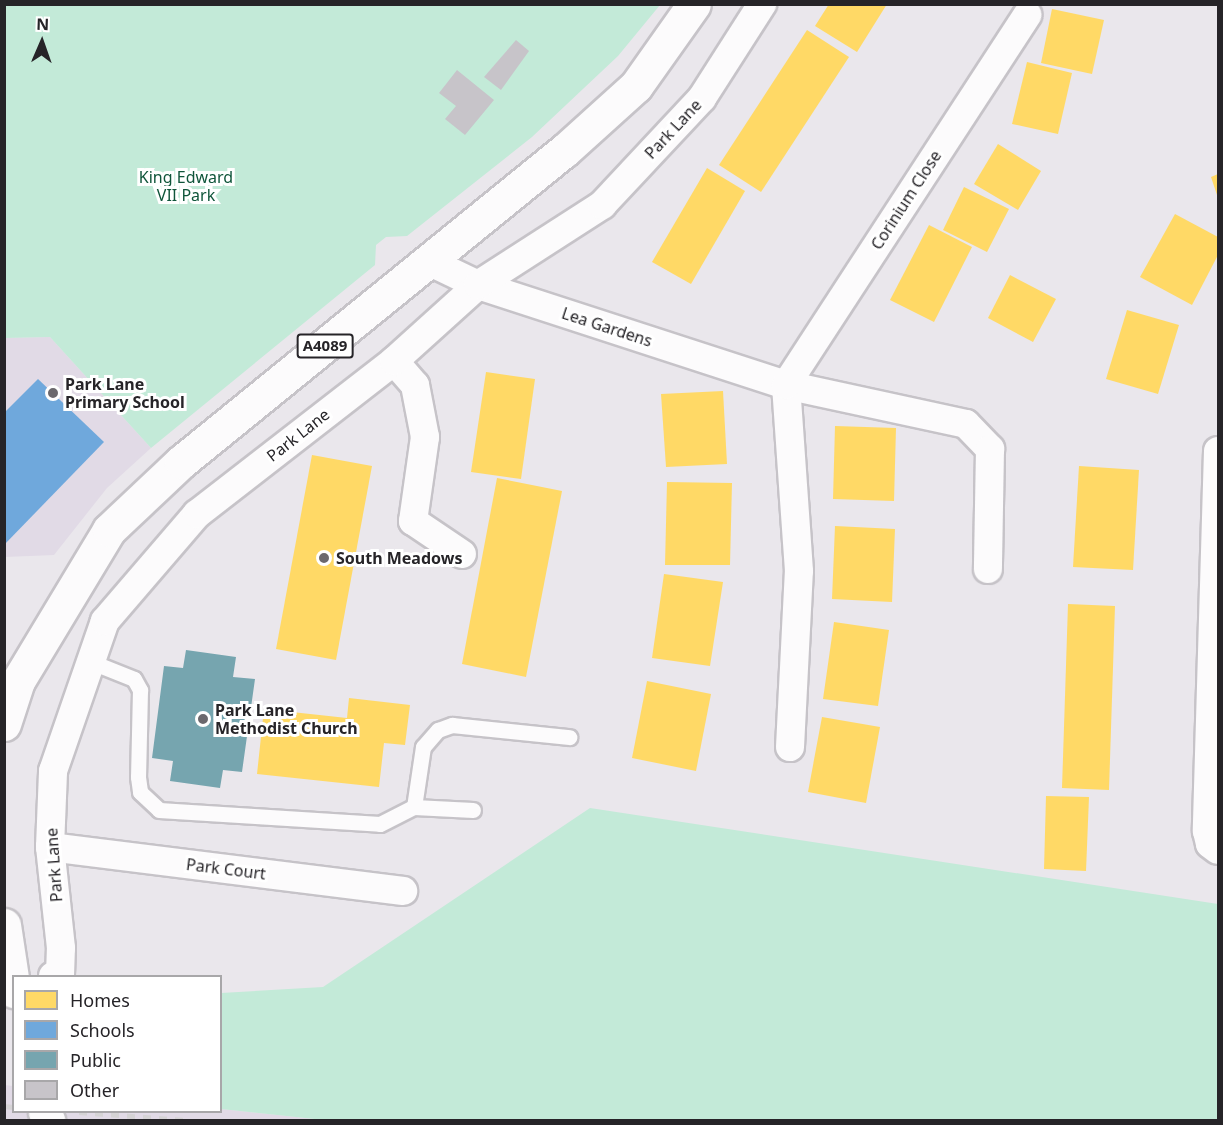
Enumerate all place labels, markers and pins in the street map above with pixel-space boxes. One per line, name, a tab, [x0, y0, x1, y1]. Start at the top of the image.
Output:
place label: Park Lane Primary School	[65, 374, 185, 412]
marker: Park Lane Primary School	[46, 386, 60, 400]
place label: South Meadows	[336, 548, 462, 568]
marker: South Meadows	[317, 551, 331, 565]
place label: Park Lane Methodist Church	[215, 700, 358, 738]
marker: Park Lane Methodist Church	[196, 712, 210, 726]

